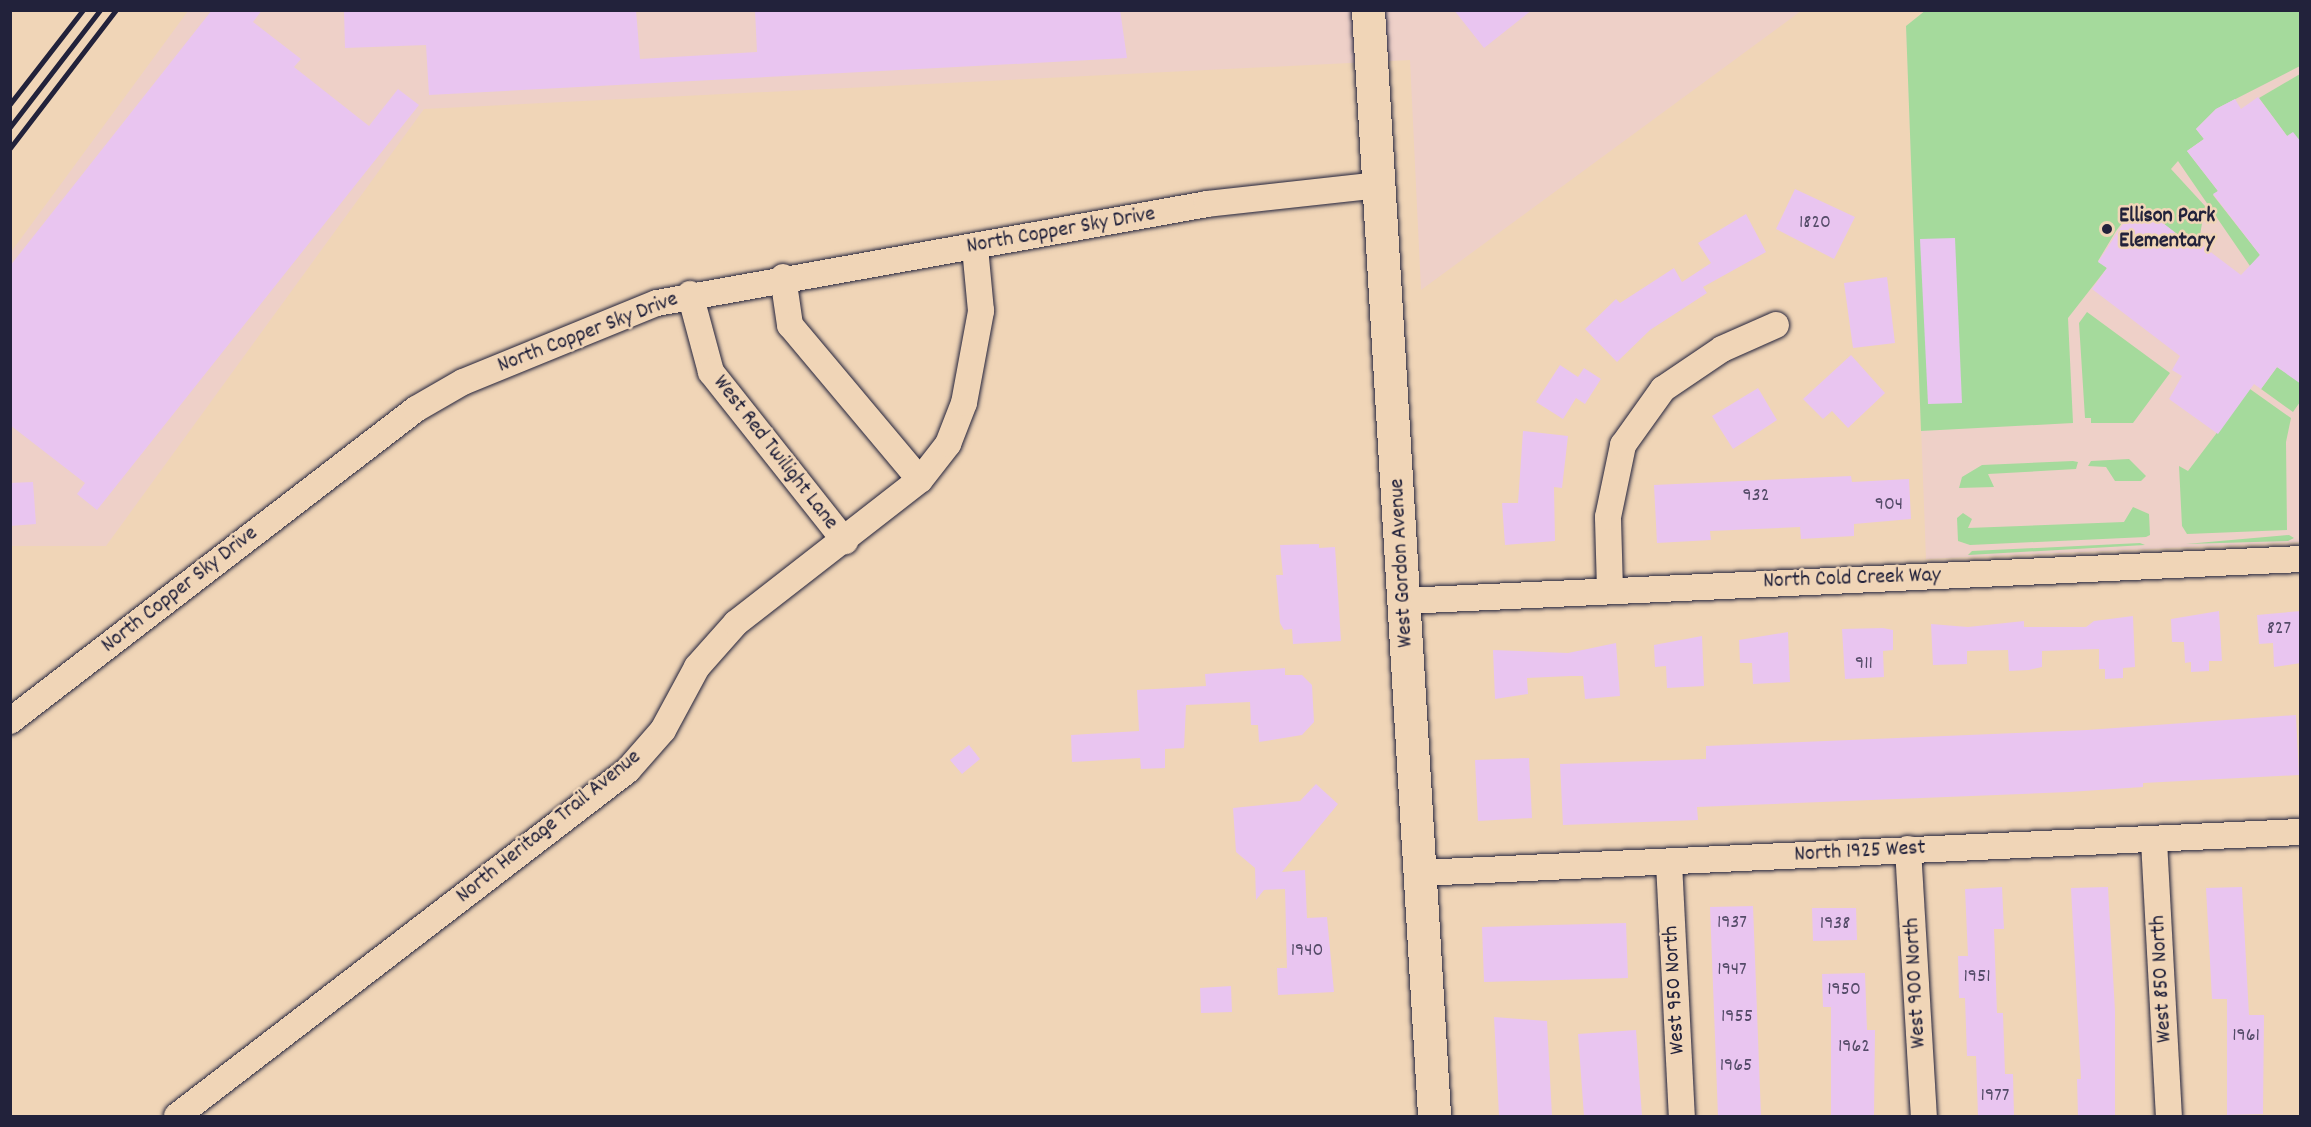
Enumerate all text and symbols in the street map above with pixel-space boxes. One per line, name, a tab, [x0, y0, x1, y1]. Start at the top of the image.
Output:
street label: North Copper Sky Drive	[965, 201, 1157, 261]
place label: Ellison Park Elementary	[2119, 203, 2215, 254]
house number: 1820	[1799, 211, 1831, 235]
marker: Ellison Park Elementary	[2100, 222, 2114, 236]
street label: North Copper Sky Drive	[494, 286, 682, 380]
street label: West Red Twilight Lane	[706, 371, 844, 535]
street label: West Gordon Avenue	[1384, 478, 1420, 648]
house number: 932	[1743, 484, 1769, 508]
house number: 904	[1875, 493, 1903, 517]
street label: North Copper Sky Drive	[97, 521, 263, 659]
street label: North Cold Creek Way	[1763, 563, 1941, 595]
house number: 827	[2267, 617, 2291, 641]
house number: 911	[1855, 652, 1873, 676]
street label: North Heritage Trail Avenue	[451, 744, 647, 910]
street label: North 1925 West	[1794, 835, 1926, 869]
house number: 1937	[1717, 911, 1747, 935]
house number: 1938	[1820, 912, 1850, 936]
street label: West 850 North	[2145, 915, 2179, 1043]
street label: West 900 North	[1899, 917, 1933, 1049]
street label: West 950 North	[1658, 925, 1692, 1055]
house number: 1940	[1291, 939, 1323, 963]
house number: 1947	[1717, 958, 1747, 982]
house number: 1951	[1963, 965, 1991, 989]
house number: 1950	[1827, 978, 1861, 1002]
house number: 1955	[1721, 1005, 1753, 1029]
house number: 1961	[2232, 1024, 2260, 1048]
house number: 1962	[1838, 1035, 1870, 1059]
house number: 1965	[1720, 1054, 1752, 1078]
house number: 1977	[1981, 1084, 2009, 1108]

